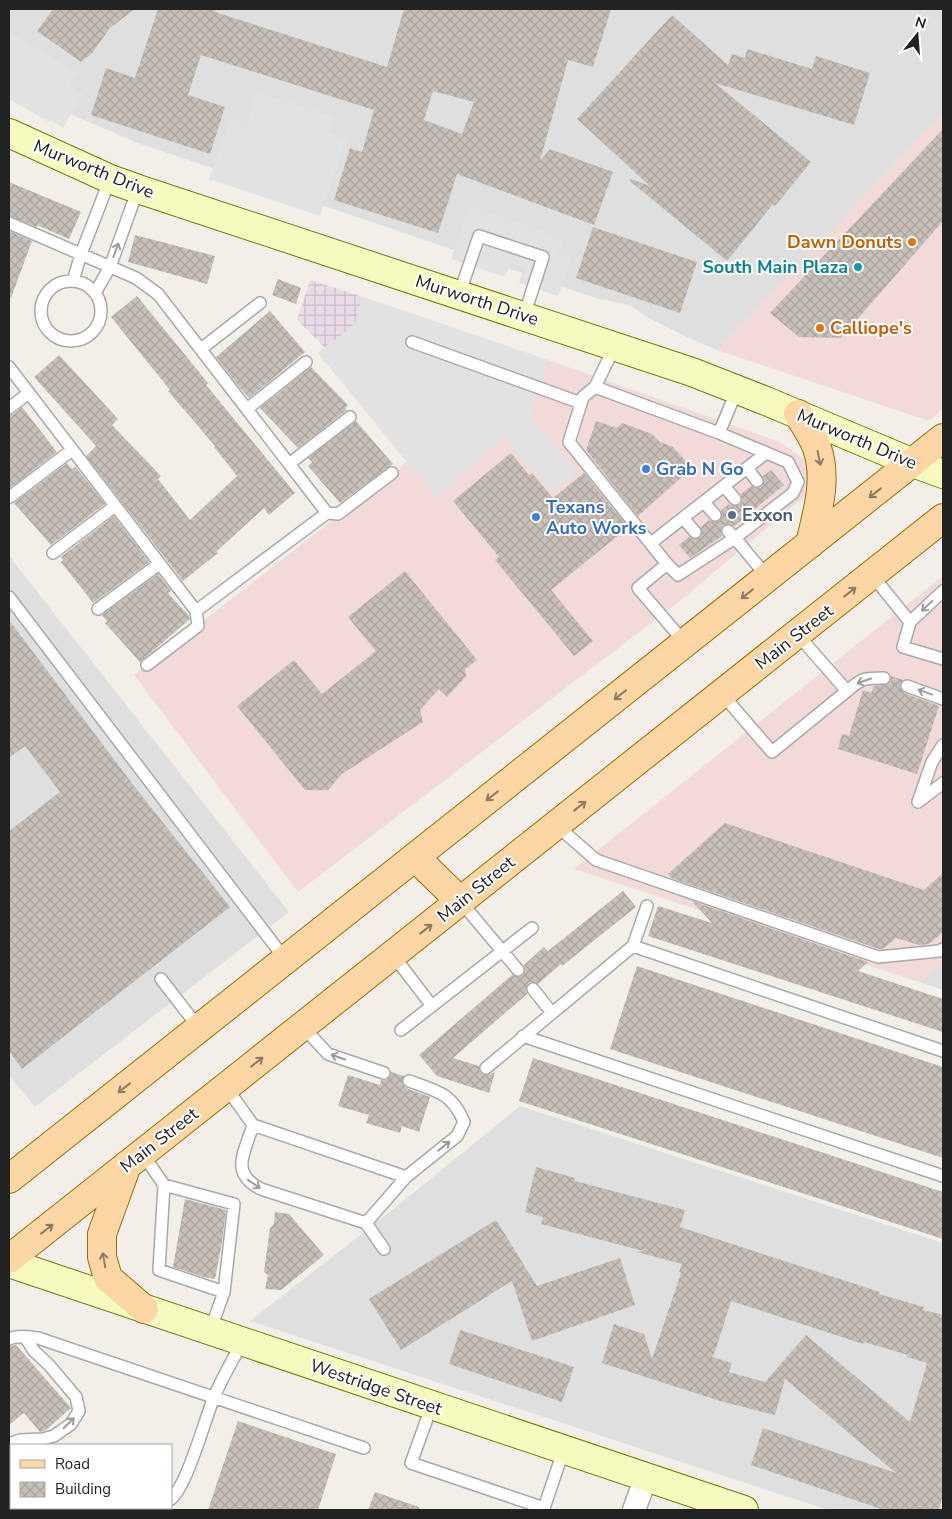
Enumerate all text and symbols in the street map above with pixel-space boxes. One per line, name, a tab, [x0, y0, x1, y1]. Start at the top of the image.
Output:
north arrow	[892, 10, 942, 60]
text: N	[913, 12, 928, 34]
street label: Murworth Drive	[30, 134, 158, 204]
place label: Dawn Donuts	[787, 230, 902, 254]
marker: Dawn Donuts	[906, 236, 918, 248]
one-way arrow	[112, 243, 121, 258]
place label: South Main Plaza	[702, 255, 848, 279]
marker: South Main Plaza	[852, 261, 864, 273]
street label: Murworth Drive	[412, 269, 542, 331]
place label: Calliope's	[830, 316, 912, 340]
marker: Calliope's	[814, 322, 826, 334]
street label: Murworth Drive	[793, 403, 921, 475]
one-way arrow	[815, 449, 825, 465]
place label: Grab N Go	[656, 457, 744, 481]
marker: Grab N Go	[640, 463, 652, 475]
one-way arrow	[869, 488, 882, 499]
place label: Texans Auto Works	[546, 495, 647, 540]
place label: Exxon	[742, 503, 793, 527]
marker: Exxon	[726, 509, 738, 521]
marker: Texans Auto Works	[530, 511, 542, 523]
one-way arrow	[843, 587, 856, 598]
one-way arrow	[740, 589, 754, 599]
street label: Main Street	[750, 598, 839, 675]
one-way arrow	[920, 601, 933, 612]
one-way arrow	[857, 677, 872, 686]
one-way arrow	[918, 687, 933, 697]
one-way arrow	[614, 689, 627, 700]
one-way arrow	[486, 790, 499, 801]
one-way arrow	[573, 801, 586, 812]
street label: Main Street	[432, 850, 520, 928]
one-way arrow	[419, 924, 432, 935]
one-way arrow	[331, 1052, 346, 1061]
one-way arrow	[250, 1057, 263, 1068]
one-way arrow	[118, 1082, 131, 1093]
street label: Main Street	[115, 1101, 204, 1178]
one-way arrow	[437, 1141, 450, 1152]
one-way arrow	[247, 1179, 261, 1189]
one-way arrow	[40, 1223, 53, 1234]
one-way arrow	[98, 1252, 108, 1268]
street label: Westridge Street	[307, 1353, 446, 1421]
one-way arrow	[63, 1417, 75, 1429]
legend	[10, 1444, 172, 1509]
text: Road	[55, 1454, 90, 1474]
text: Building	[55, 1479, 111, 1499]

